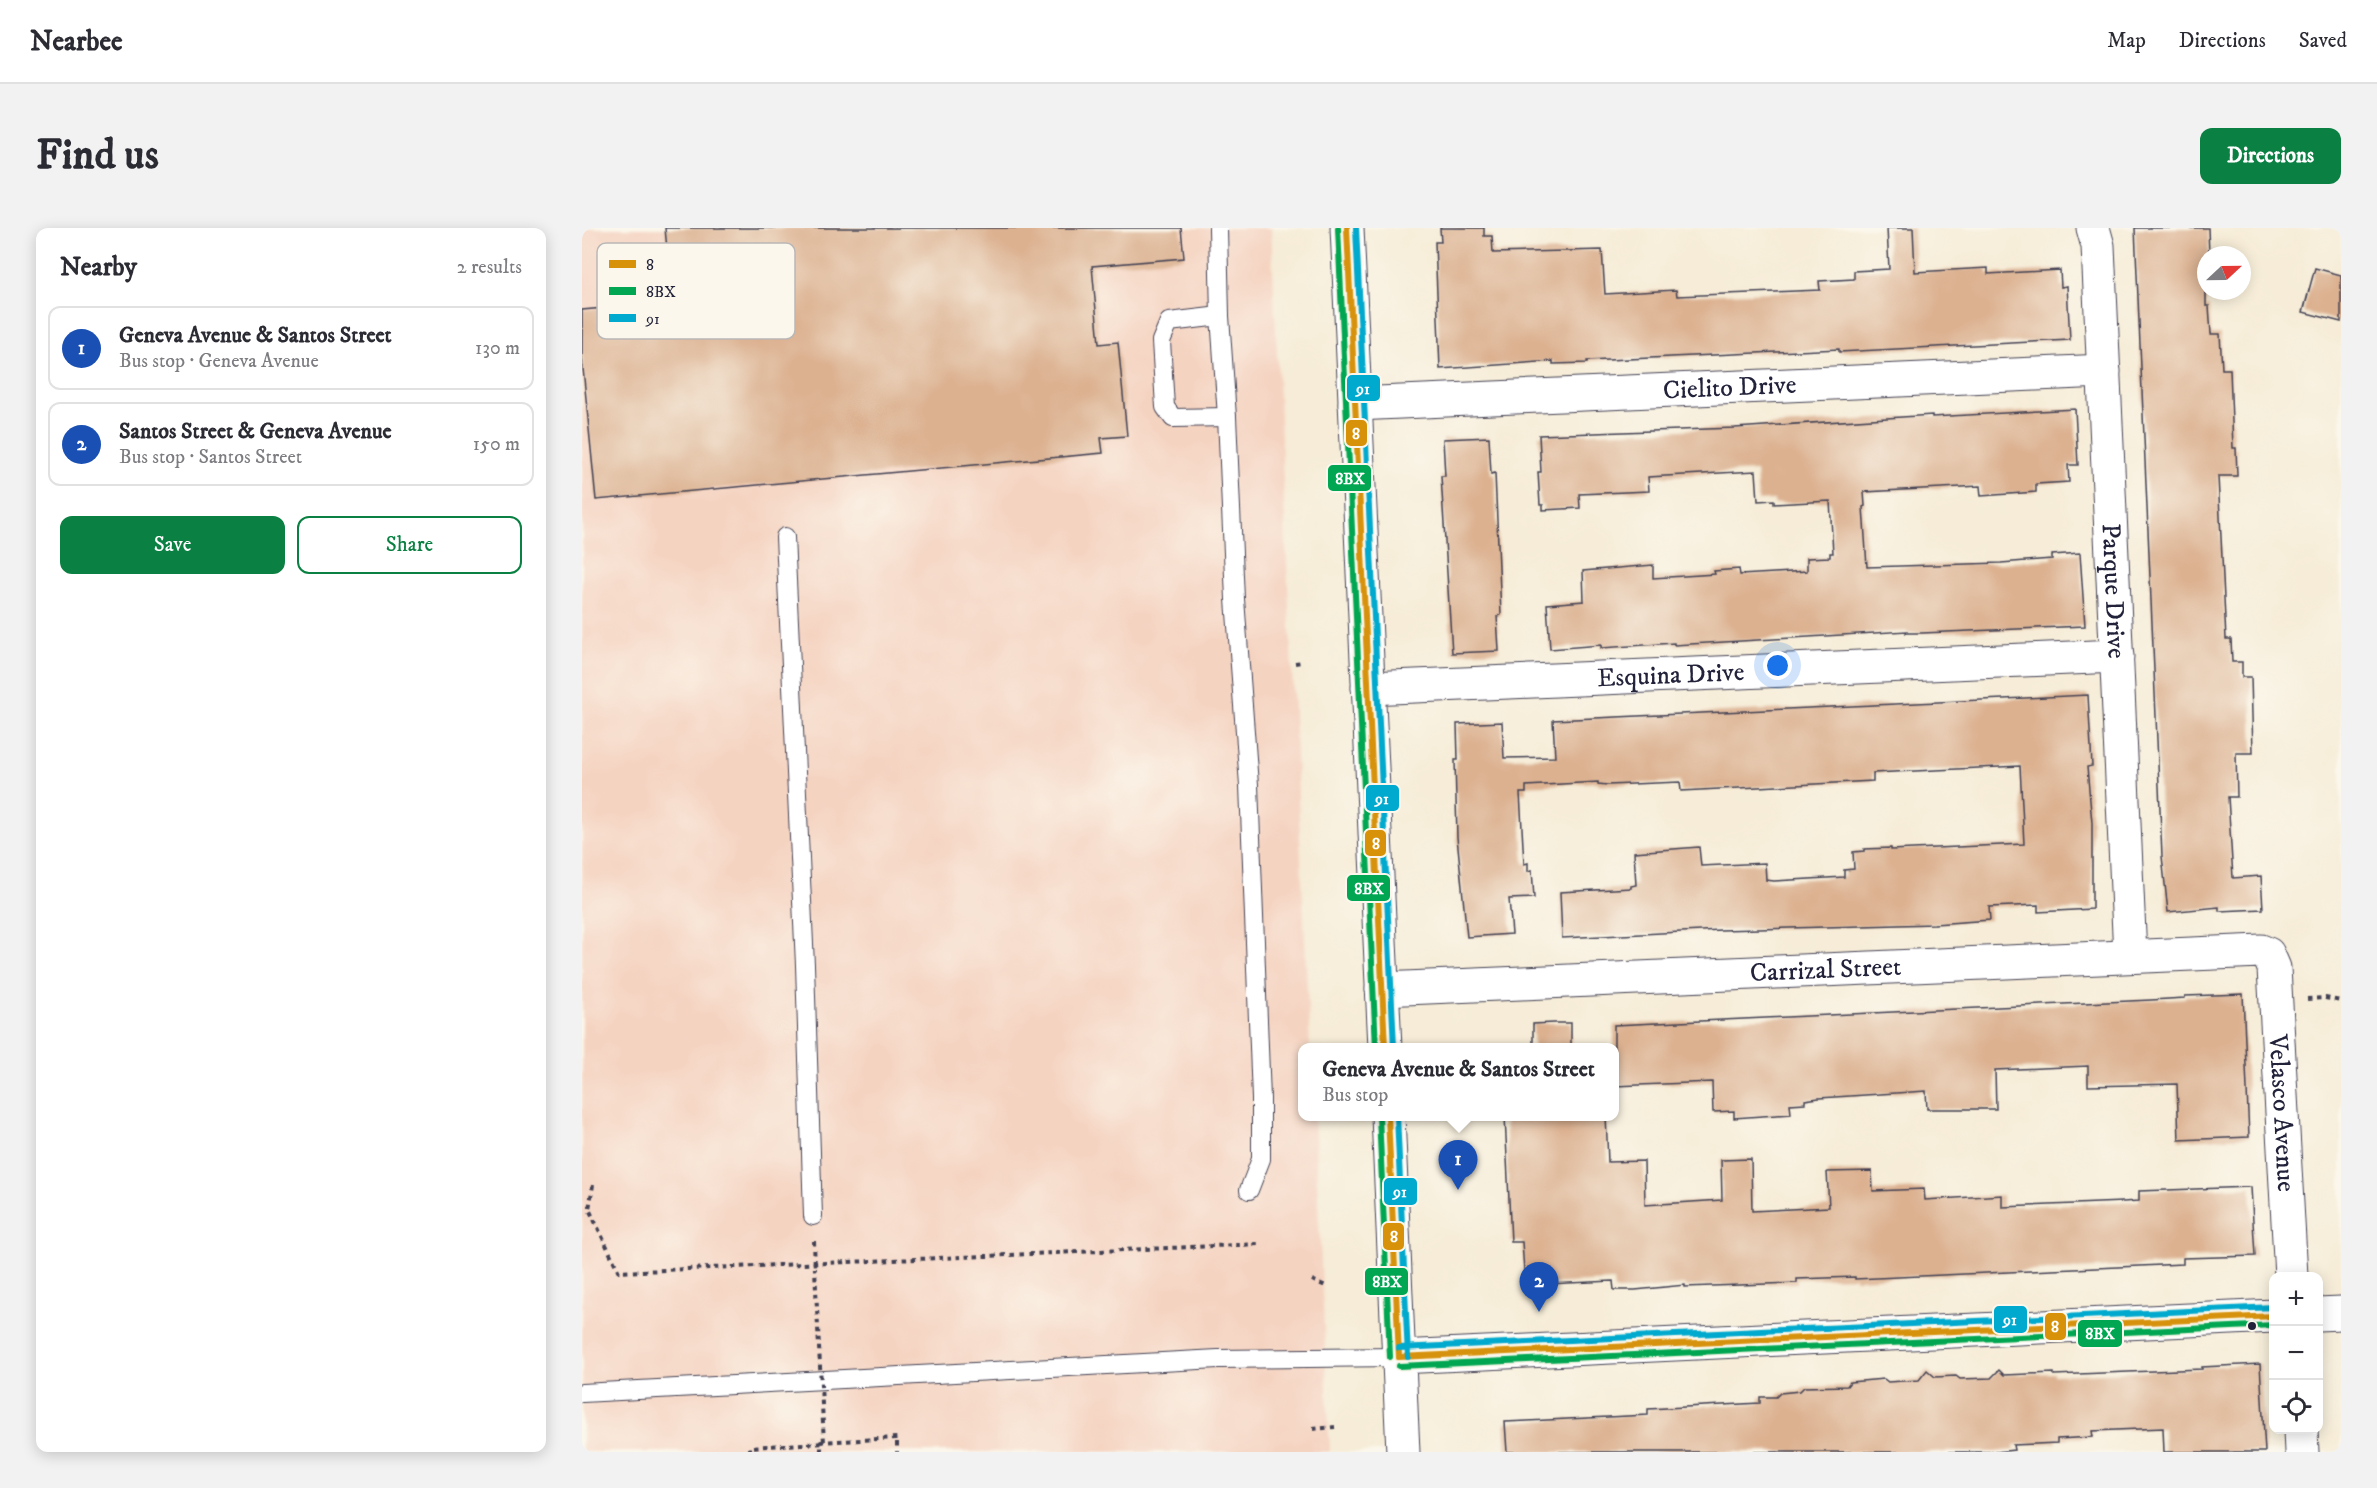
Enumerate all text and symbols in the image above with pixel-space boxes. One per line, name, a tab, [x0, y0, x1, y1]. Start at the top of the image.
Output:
text: Nearbee	[30, 24, 123, 59]
text: Map	[2107, 28, 2146, 54]
text: Directions	[2179, 28, 2266, 54]
text: Saved	[2299, 28, 2347, 54]
button: Directions	[2200, 128, 2341, 184]
text: Find us	[36, 130, 159, 182]
legend	[597, 243, 795, 339]
north arrow	[2197, 246, 2251, 300]
text: Nearby	[60, 251, 137, 284]
text: 2 results	[457, 255, 522, 280]
text: 8	[646, 255, 654, 275]
text: 8BX	[646, 282, 676, 302]
text: 91	[645, 309, 660, 329]
text: Geneva Avenue & Santos Street	[119, 322, 392, 349]
text: 1	[78, 336, 85, 361]
text: 130 m	[475, 336, 520, 361]
text: Bus stop · Geneva Avenue	[119, 349, 319, 374]
street label: Cielito Drive	[1662, 368, 1797, 407]
line badge: 91	[1346, 374, 1381, 402]
text: 91	[1355, 379, 1370, 399]
text: Santos Street & Geneva Avenue	[119, 418, 392, 445]
line badge: 8	[1345, 419, 1368, 447]
text: 8	[1352, 424, 1360, 444]
text: 2	[77, 432, 86, 457]
text: 150 m	[473, 432, 520, 457]
text: Bus stop · Santos Street	[119, 445, 302, 470]
line badge: 8BX	[1327, 464, 1372, 492]
text: 8BX	[1335, 469, 1365, 489]
button: Save	[60, 516, 285, 574]
button: Share	[297, 516, 522, 574]
street label: Parque Drive	[2094, 523, 2133, 659]
your location	[1763, 651, 1792, 680]
street label: Esquina Drive	[1596, 655, 1745, 695]
line badge: 91	[1365, 784, 1400, 812]
text: 91	[1374, 789, 1389, 809]
line badge: 8	[1364, 829, 1387, 857]
text: 8	[1372, 834, 1380, 854]
line badge: 8BX	[1346, 874, 1391, 902]
text: 8BX	[1354, 879, 1384, 899]
street label: Carrizal Street	[1749, 950, 1902, 990]
street label: Velasco Avenue	[2261, 1032, 2303, 1193]
popup	[1298, 1043, 1619, 1121]
text: Geneva Avenue & Santos Street	[1322, 1056, 1595, 1083]
text: Bus stop	[1322, 1083, 1388, 1108]
pin: 1	[1438, 1140, 1478, 1190]
line badge: 91	[1383, 1177, 1418, 1206]
text: 91	[1392, 1182, 1407, 1202]
line badge: 8	[1382, 1222, 1405, 1251]
text: 8	[1390, 1227, 1398, 1247]
pin: 2	[1520, 1262, 1558, 1312]
line badge: 8BX	[1364, 1267, 1409, 1296]
text: 8BX	[1372, 1272, 1402, 1292]
map controls	[2269, 1272, 2323, 1434]
button: +	[2269, 1272, 2323, 1326]
line badge: 91	[1993, 1305, 2028, 1334]
text: 91	[2002, 1310, 2017, 1330]
line badge: 8	[2044, 1312, 2067, 1341]
text: 8	[2051, 1317, 2059, 1337]
line badge: 8BX	[2077, 1319, 2123, 1348]
unlabelled marker	[2246, 1320, 2258, 1332]
text: 8BX	[2085, 1324, 2115, 1344]
button: −	[2269, 1326, 2323, 1380]
button: locate	[2269, 1380, 2323, 1434]

